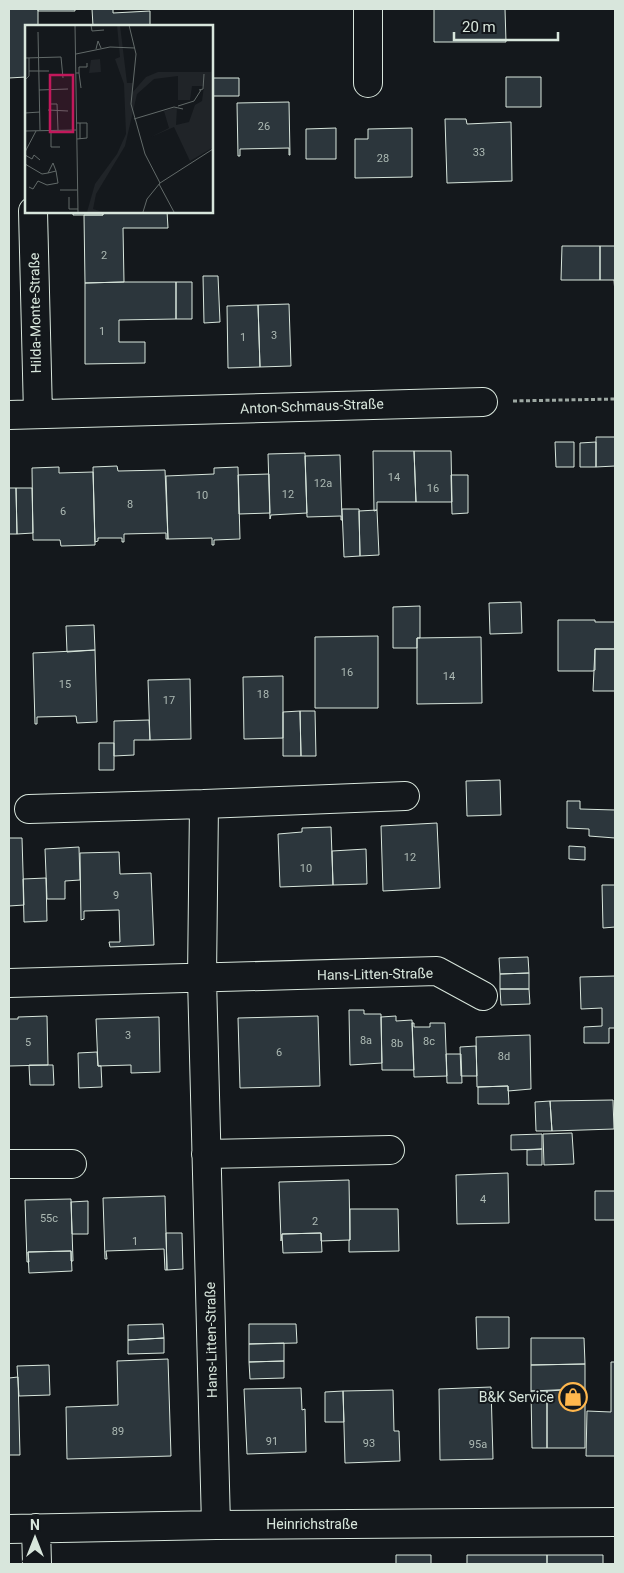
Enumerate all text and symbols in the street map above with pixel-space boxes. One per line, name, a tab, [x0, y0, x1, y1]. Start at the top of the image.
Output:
scale bar	[454, 10, 558, 42]
text: 20 m	[462, 18, 496, 36]
inset map	[25, 25, 212, 212]
house number: 26	[258, 120, 270, 133]
house number: 33	[473, 146, 485, 159]
house number: 28	[377, 152, 389, 165]
house number: 2	[101, 249, 107, 262]
street label: Hilda-Monte-Straße	[26, 253, 44, 373]
house number: 1	[99, 325, 105, 338]
house number: 3	[271, 329, 277, 342]
house number: 1	[240, 331, 246, 344]
street label: Anton-Schmaus-Straße	[240, 395, 384, 417]
house number: 14	[388, 471, 400, 484]
house number: 12a	[314, 477, 332, 490]
house number: 16	[427, 482, 439, 495]
house number: 12	[282, 488, 294, 501]
house number: 10	[196, 489, 208, 502]
house number: 8	[127, 498, 133, 511]
house number: 6	[60, 505, 66, 518]
house number: 16	[341, 666, 353, 679]
house number: 14	[443, 670, 455, 683]
house number: 15	[59, 678, 71, 691]
house number: 18	[257, 688, 269, 701]
house number: 17	[163, 694, 175, 707]
house number: 12	[404, 851, 416, 864]
house number: 10	[300, 862, 312, 875]
house number: 9	[113, 889, 119, 902]
street label: Hans-Litten-Straße	[317, 965, 433, 983]
house number: 3	[125, 1029, 131, 1042]
house number: 8a	[360, 1034, 372, 1047]
house number: 8c	[423, 1035, 435, 1048]
house number: 5	[25, 1036, 31, 1049]
house number: 8b	[391, 1037, 403, 1050]
house number: 6	[276, 1046, 282, 1059]
house number: 8d	[498, 1050, 510, 1063]
house number: 4	[480, 1193, 486, 1206]
house number: 55c	[40, 1212, 58, 1225]
house number: 2	[312, 1215, 318, 1228]
house number: 1	[132, 1235, 138, 1248]
street label: Hans-Litten-Straße	[202, 1282, 220, 1398]
shop icon: B&K Service	[558, 1382, 588, 1412]
place label: B&K Service	[479, 1389, 554, 1405]
house number: 89	[112, 1425, 124, 1438]
house number: 91	[266, 1435, 278, 1448]
house number: 93	[363, 1437, 375, 1450]
house number: 95a	[469, 1438, 487, 1451]
north arrow	[10, 1513, 60, 1563]
street label: Heinrichstraße	[266, 1516, 358, 1532]
text: N	[30, 1517, 40, 1533]

